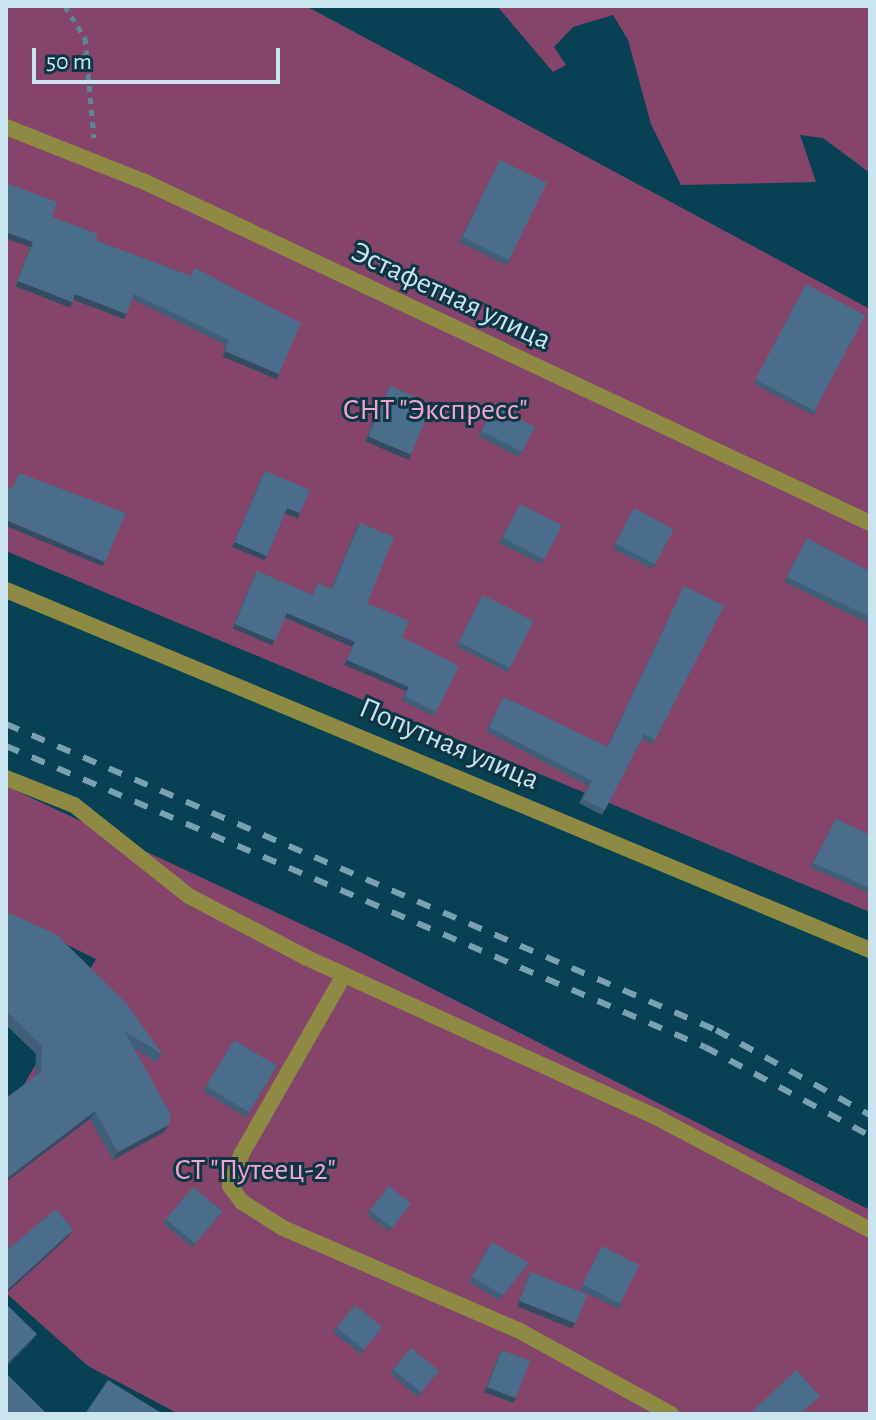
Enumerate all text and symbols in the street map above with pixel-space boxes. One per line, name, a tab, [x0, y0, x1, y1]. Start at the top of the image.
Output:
scale bar	[36, 32, 284, 82]
text: 50 m	[46, 50, 92, 74]
street label: Эстафетная улица	[345, 234, 557, 358]
park label: СНТ "Экспресс"	[342, 392, 528, 428]
street label: Попутная улица	[354, 690, 544, 798]
park label: СТ "Путеец-2"	[174, 1152, 336, 1188]

